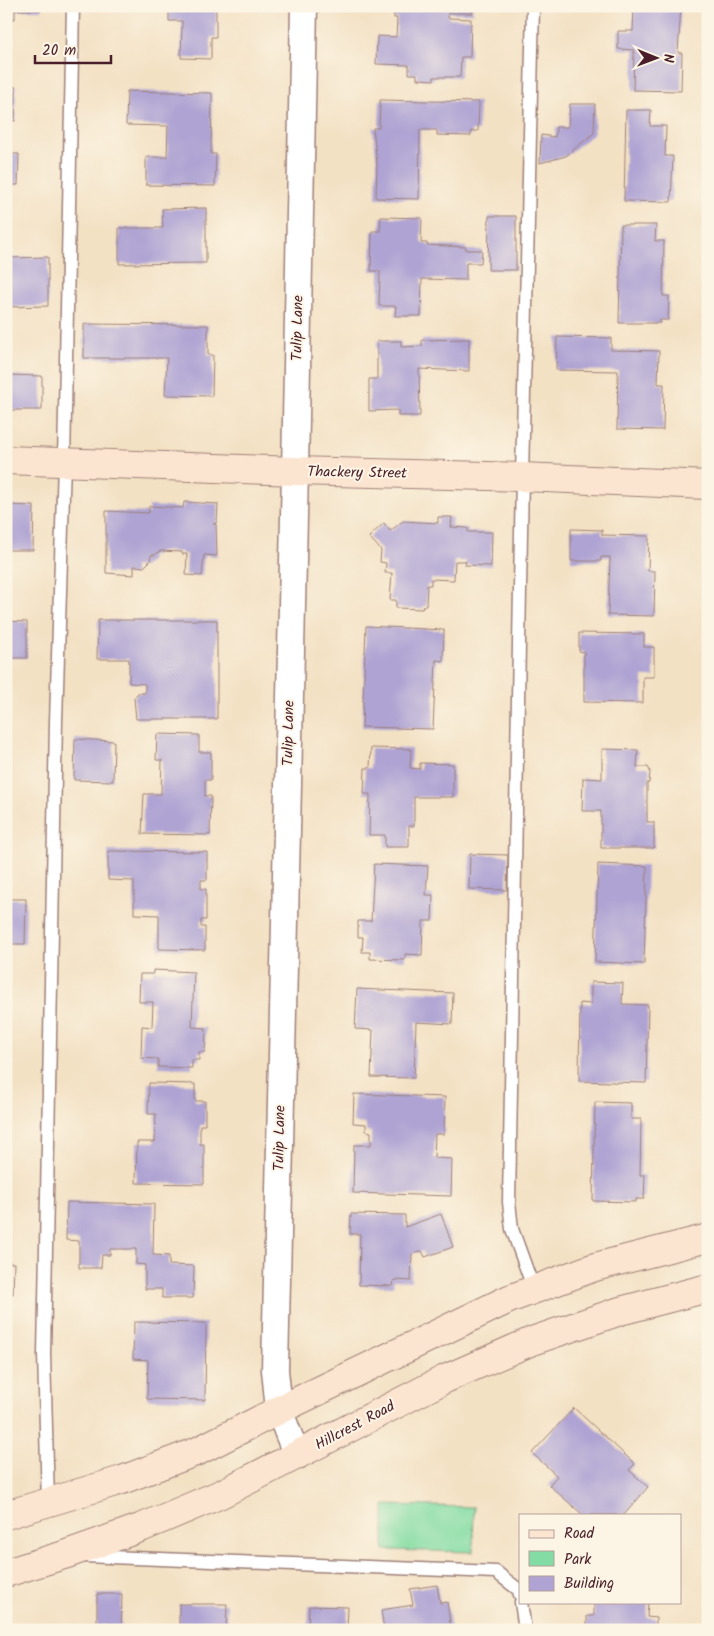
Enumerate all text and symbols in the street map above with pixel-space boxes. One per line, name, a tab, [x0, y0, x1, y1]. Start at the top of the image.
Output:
scale bar	[35, 32, 111, 64]
north arrow	[632, 32, 682, 82]
text: 20 m	[42, 39, 76, 63]
text: N	[657, 54, 679, 63]
street label: Tulip Lane	[285, 295, 311, 361]
street label: Thackery Street	[307, 460, 407, 486]
street label: Tulip Lane	[276, 700, 302, 766]
street label: Tulip Lane	[267, 1105, 293, 1171]
street label: Hillcrest Road	[311, 1395, 400, 1457]
legend	[519, 1514, 682, 1604]
text: Road	[564, 1522, 595, 1546]
text: Park	[564, 1548, 592, 1572]
text: Building	[564, 1572, 614, 1596]

